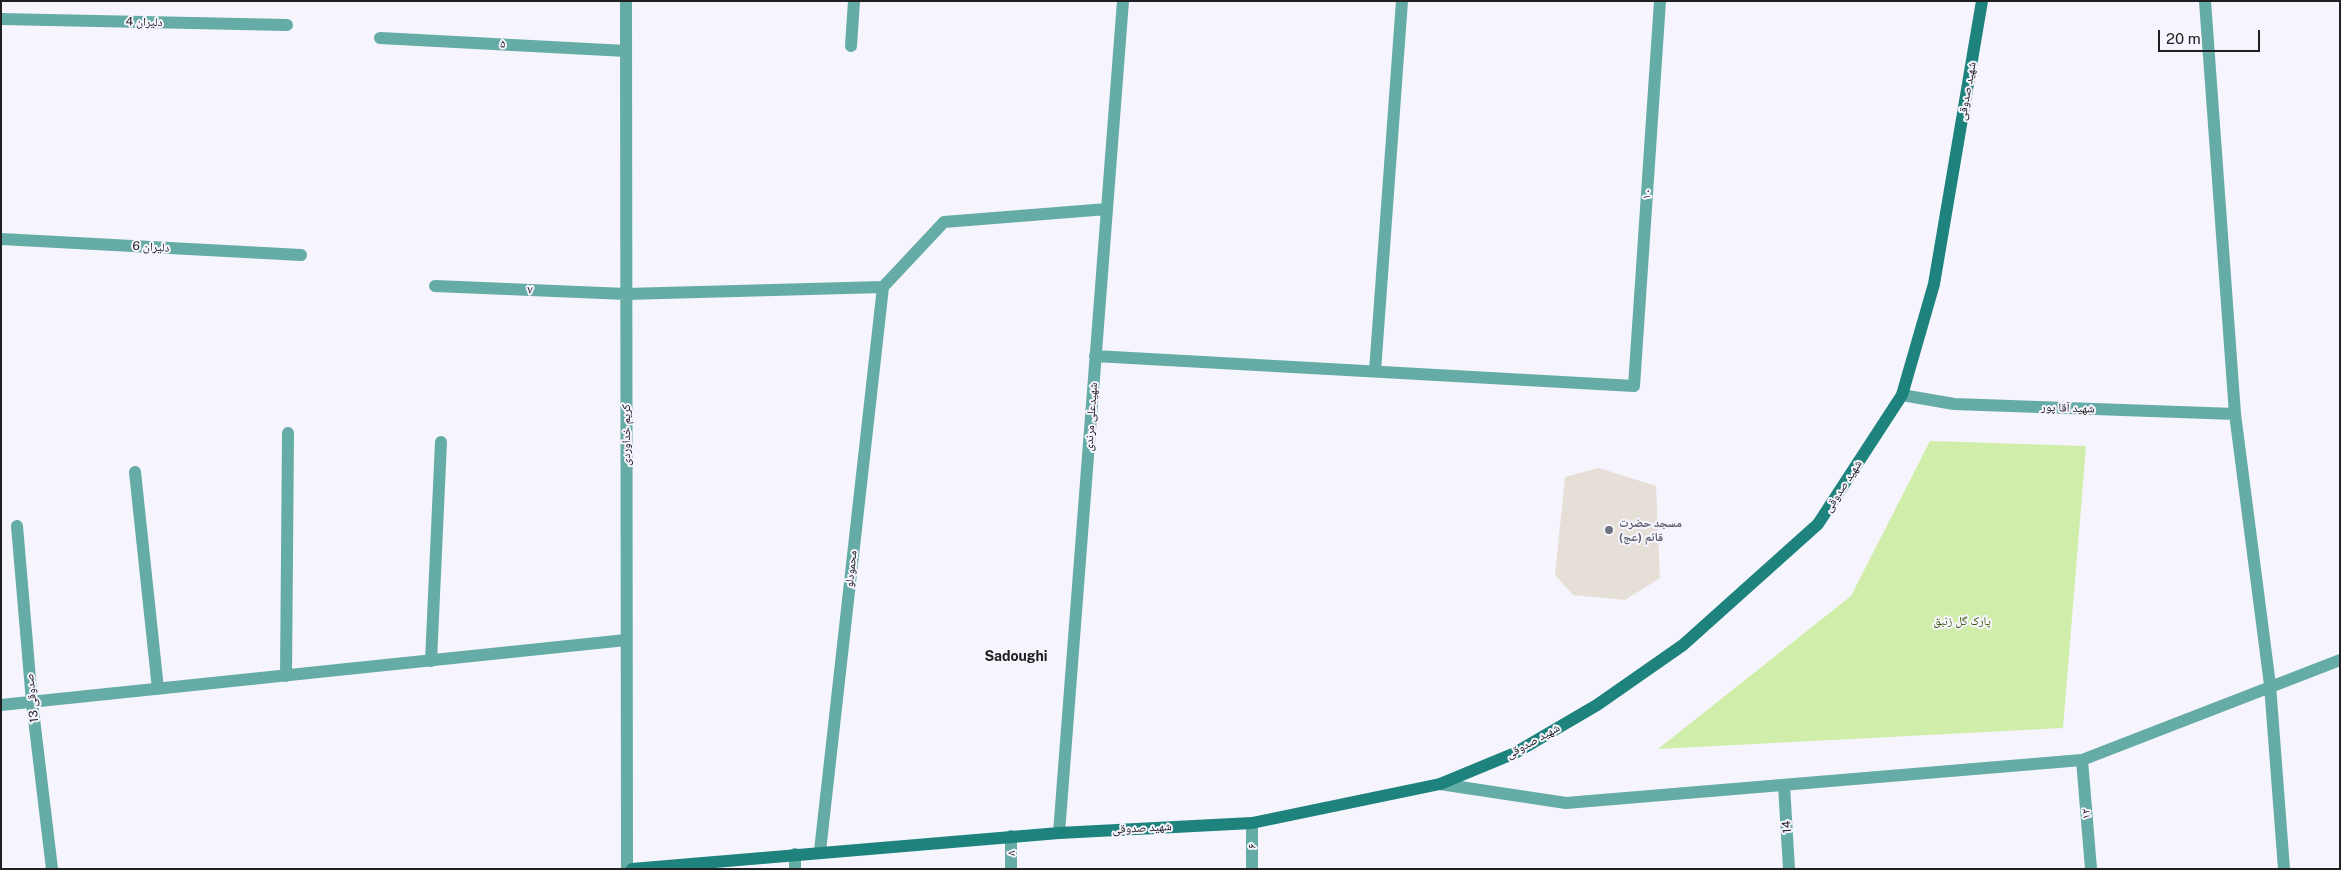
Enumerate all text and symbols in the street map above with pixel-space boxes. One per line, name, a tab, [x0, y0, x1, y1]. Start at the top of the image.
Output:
street label: دلیران 4	[125, 14, 163, 30]
scale bar	[2161, 20, 2264, 52]
text: 20 m	[2166, 30, 2201, 47]
street label: ۵	[500, 37, 506, 51]
street label: شهید صدوقی	[1955, 60, 1979, 122]
street label: ۱۰	[1639, 188, 1655, 200]
street label: دلیران 6	[132, 239, 170, 255]
street label: ۷	[527, 283, 533, 297]
street label: شهیدعلی مرندی	[1081, 382, 1101, 452]
street label: شهید آقا پور	[2041, 400, 2095, 416]
street label: کریم خداوردی	[619, 404, 633, 466]
street label: شهید صدوقی	[1821, 457, 1865, 515]
place label: مسجد حضرت قائم (عج)	[1619, 516, 1682, 544]
marker: مسجد حضرت قائم (عج)	[1603, 524, 1615, 536]
street label: محمودلو	[842, 550, 860, 588]
park label: پارک گل زنبق	[1933, 614, 1991, 628]
district label: Sadoughi	[984, 649, 1048, 665]
street label: صدوقی 13	[22, 673, 42, 723]
street label: شهید صدوقی	[1504, 720, 1562, 762]
street label: ۱۲	[2078, 808, 2094, 820]
street label: شهید صدوقی	[1112, 819, 1172, 837]
street label: 14	[1779, 820, 1795, 834]
street label: ۶	[1245, 843, 1259, 849]
street label: ۸	[1004, 850, 1018, 856]

